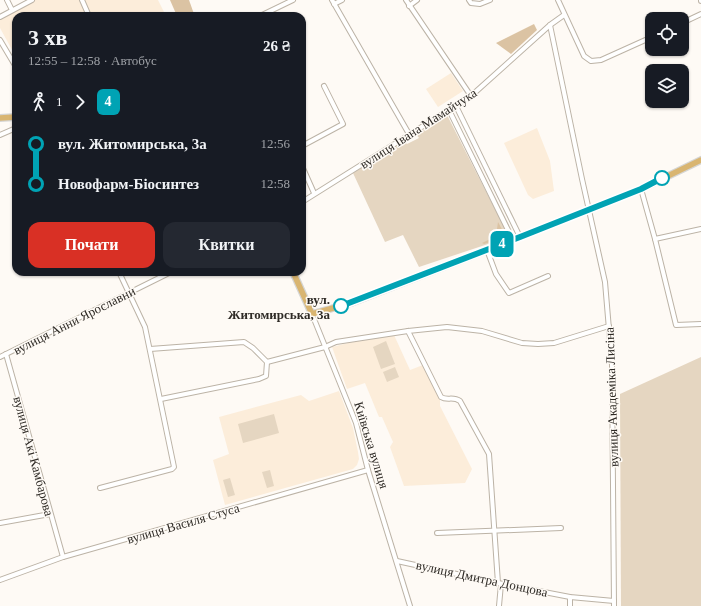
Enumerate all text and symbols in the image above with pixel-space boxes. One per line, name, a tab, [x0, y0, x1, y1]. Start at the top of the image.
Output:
map controls	[645, 12, 689, 108]
button: locate	[645, 12, 689, 56]
text: 3 хв	[28, 25, 67, 50]
text: 26 ₴	[263, 38, 290, 54]
text: 12:55 – 12:58 · Автобус	[28, 53, 157, 68]
button: layers	[645, 64, 689, 108]
street label: вулиця Івана Мамайчука	[357, 85, 480, 172]
icon: walk	[28, 91, 50, 113]
icon: forward	[69, 91, 91, 113]
text: 1	[56, 94, 63, 109]
text: 4	[105, 94, 112, 109]
text: вул. Житомирська, 3а	[58, 136, 207, 152]
text: 12:56	[260, 136, 290, 151]
unlabelled marker	[654, 170, 670, 186]
text: Новофарм-Біосинтез	[58, 176, 199, 192]
text: 12:58	[260, 176, 290, 191]
button: Почати	[28, 222, 155, 268]
button: Квитки	[163, 222, 290, 268]
line badge: 4	[489, 231, 515, 257]
text: 4	[499, 236, 506, 251]
street label: вулиця Анни Ярославни	[11, 283, 138, 358]
place label: вул. Житомирська, 3а	[228, 292, 330, 322]
marker: вул. Житомирська, 3а	[333, 298, 349, 314]
street label: вулиця Академіка Лисіна	[602, 327, 621, 467]
street label: вулиця Акі Камбарова	[10, 395, 57, 518]
street label: Київська вулиця	[351, 400, 392, 490]
street label: вулиця Василя Стуса	[125, 500, 241, 547]
street label: вулиця Дмитра Донцова	[415, 557, 549, 600]

